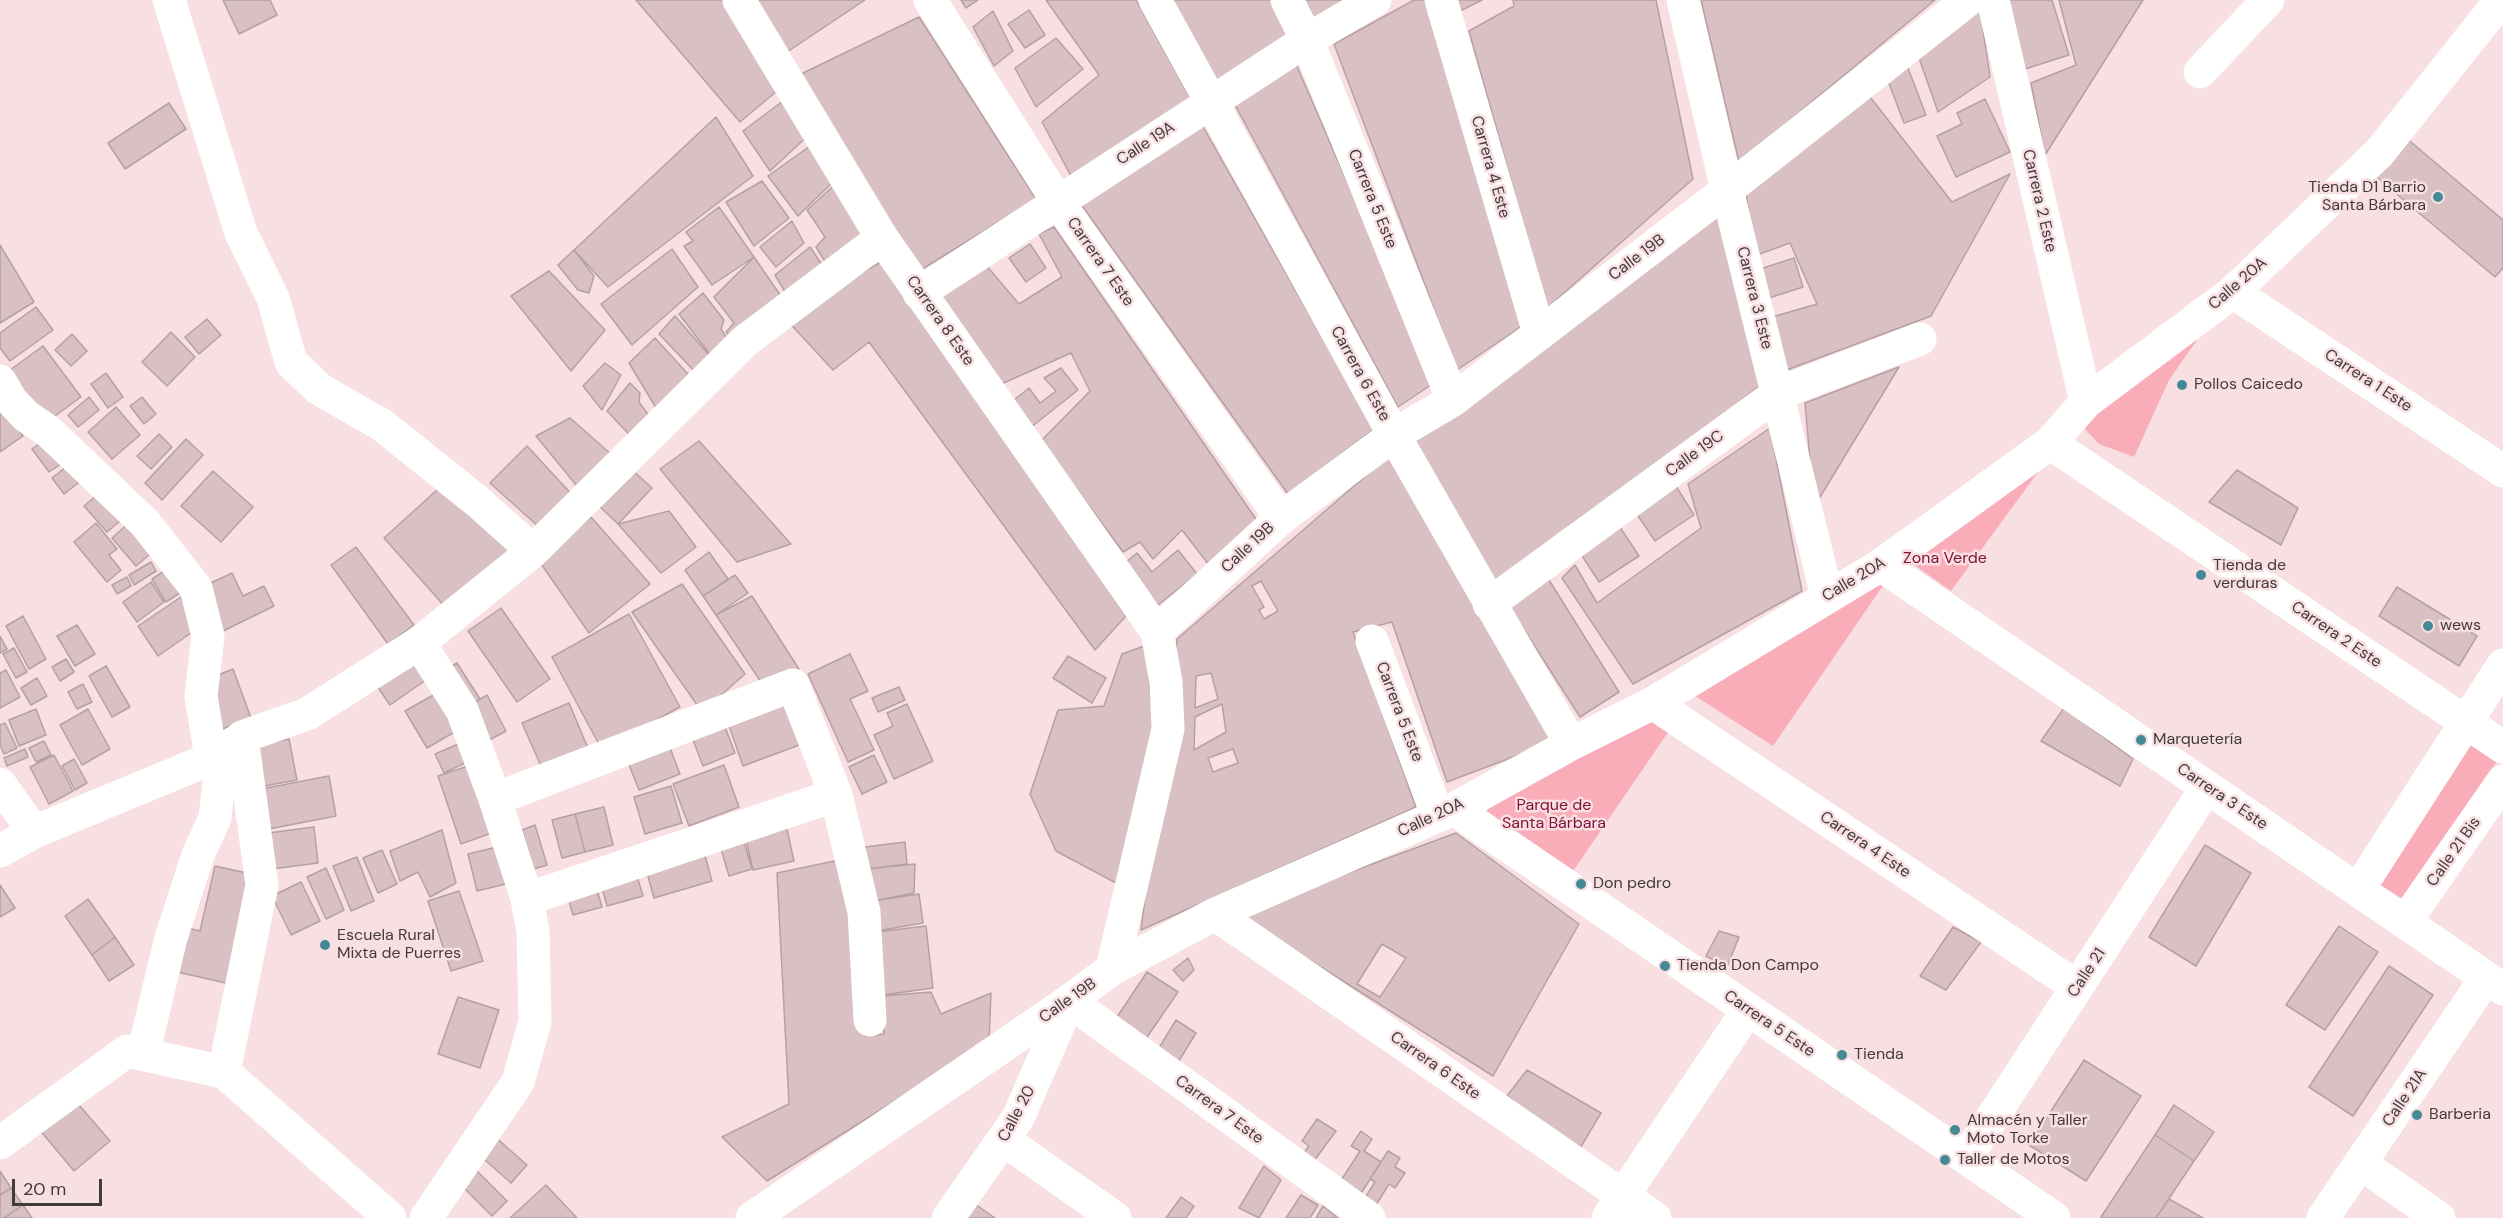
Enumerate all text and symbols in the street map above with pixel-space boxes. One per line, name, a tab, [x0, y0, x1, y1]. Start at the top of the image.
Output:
street label: Carrera 4 Este	[1466, 114, 1514, 220]
street label: Calle 19A	[1113, 118, 1179, 170]
street label: Carrera 5 Este	[1343, 146, 1401, 252]
street label: Carrera 2 Este	[2018, 148, 2060, 254]
place label: Tienda D1 Barrio Santa Bárbara	[2308, 178, 2426, 216]
marker: Tienda D1 Barrio Santa Bárbara	[2431, 190, 2445, 204]
street label: Carrera 7 Este	[1062, 214, 1138, 310]
street label: Calle 19B	[1605, 231, 1669, 285]
street label: Carrera 3 Este	[1732, 245, 1776, 351]
street label: Calle 20A	[2205, 254, 2271, 314]
street label: Carrera 8 Este	[902, 272, 978, 370]
street label: Carrera 6 Este	[1326, 323, 1394, 425]
street label: Carrera 1 Este	[2321, 346, 2415, 416]
place label: Pollos Caicedo	[2194, 375, 2303, 395]
marker: Pollos Caicedo	[2175, 378, 2189, 392]
street label: Calle 19C	[1662, 426, 1728, 482]
street label: Calle 19B	[1218, 519, 1278, 577]
park label: Zona Verde	[1903, 549, 1987, 569]
street label: Calle 20A	[1819, 554, 1889, 606]
place label: Tienda de verduras	[2213, 556, 2286, 594]
marker: Tienda de verduras	[2194, 568, 2208, 582]
street label: Carrera 2 Este	[2287, 598, 2385, 672]
place label: wews	[2440, 616, 2481, 636]
marker: wews	[2421, 619, 2435, 633]
street label: Carrera 5 Este	[1371, 659, 1427, 765]
place label: Marquetería	[2153, 730, 2242, 750]
marker: Marquetería	[2134, 733, 2148, 747]
street label: Carrera 3 Este	[2173, 760, 2271, 834]
street label: Calle 20A	[1395, 794, 1467, 842]
park label: Parque de Santa Bárbara	[1502, 796, 1606, 834]
street label: Carrera 4 Este	[1816, 808, 1914, 882]
street label: Calle 21 Bis	[2423, 813, 2485, 891]
place label: Don pedro	[1593, 874, 1671, 894]
marker: Don pedro	[1574, 877, 1588, 891]
place label: Escuela Rural Mixta de Puerres	[337, 926, 461, 964]
marker: Escuela Rural Mixta de Puerres	[318, 938, 332, 952]
street label: Calle 21	[2064, 945, 2110, 1001]
place label: Tienda Don Campo	[1677, 956, 1819, 976]
marker: Tienda Don Campo	[1658, 959, 1672, 973]
street label: Calle 19B	[1036, 974, 1100, 1028]
street label: Carrera 5 Este	[1720, 987, 1818, 1061]
street label: Carrera 6 Este	[1386, 1028, 1484, 1104]
place label: Tienda	[1854, 1045, 1904, 1065]
marker: Tienda	[1835, 1048, 1849, 1062]
street label: Calle 21A	[2379, 1065, 2431, 1131]
street label: Carrera 7 Este	[1171, 1072, 1267, 1148]
street label: Calle 20	[994, 1083, 1040, 1145]
place label: Barberia	[2429, 1105, 2491, 1125]
marker: Barberia	[2410, 1108, 2424, 1122]
place label: Almacén y Taller Moto Torke	[1967, 1111, 2088, 1149]
marker: Almacén y Taller Moto Torke	[1948, 1123, 1962, 1137]
place label: Taller de Motos	[1957, 1150, 2069, 1170]
marker: Taller de Motos	[1938, 1153, 1952, 1167]
scale bar	[15, 1167, 105, 1205]
text: 20 m	[23, 1177, 66, 1201]

